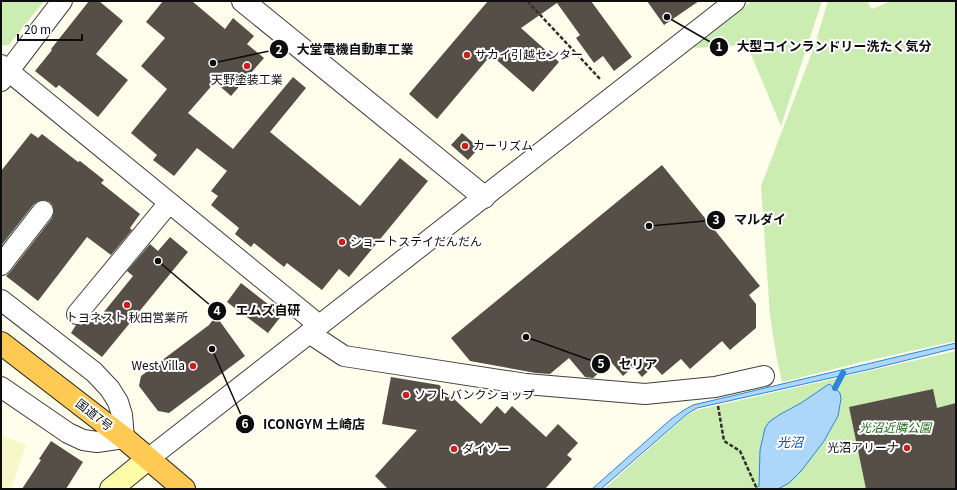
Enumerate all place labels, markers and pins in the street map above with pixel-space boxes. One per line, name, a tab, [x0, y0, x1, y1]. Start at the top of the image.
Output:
callout: 大型コインランドリー洗たく気分	[709, 34, 940, 59]
callout: 大堂電機自動車工業	[269, 37, 422, 62]
place label: サカイ引越センター	[475, 45, 583, 62]
marker: サカイ引越センター	[462, 50, 472, 60]
marker: 天野塗装工業	[242, 61, 252, 71]
place label: 天野塗装工業	[211, 70, 283, 87]
place label: カーリズム	[473, 136, 533, 153]
marker: カーリズム	[460, 141, 470, 151]
callout: マルダイ	[706, 207, 794, 232]
place label: ショートステイだんだん	[350, 232, 482, 249]
marker: ショートステイだんだん	[337, 237, 347, 247]
callout: エムズ自研	[207, 298, 308, 323]
marker: トヨネスト 秋田営業所	[122, 300, 132, 310]
place label: トヨネスト 秋田営業所	[66, 308, 188, 325]
callout: セリア	[591, 351, 666, 376]
place label: West Villa	[132, 356, 185, 373]
marker: West Villa	[188, 361, 198, 371]
place label: ソフトバンクショップ	[414, 385, 535, 402]
marker: ソフトバンクショップ	[401, 390, 411, 400]
callout: ICONGYM 土崎店	[235, 411, 373, 436]
place label: 光沼アリーナ	[827, 438, 899, 455]
place label: ダイソー	[462, 439, 510, 456]
marker: 光沼アリーナ	[902, 443, 912, 453]
marker: ダイソー	[449, 444, 459, 454]

